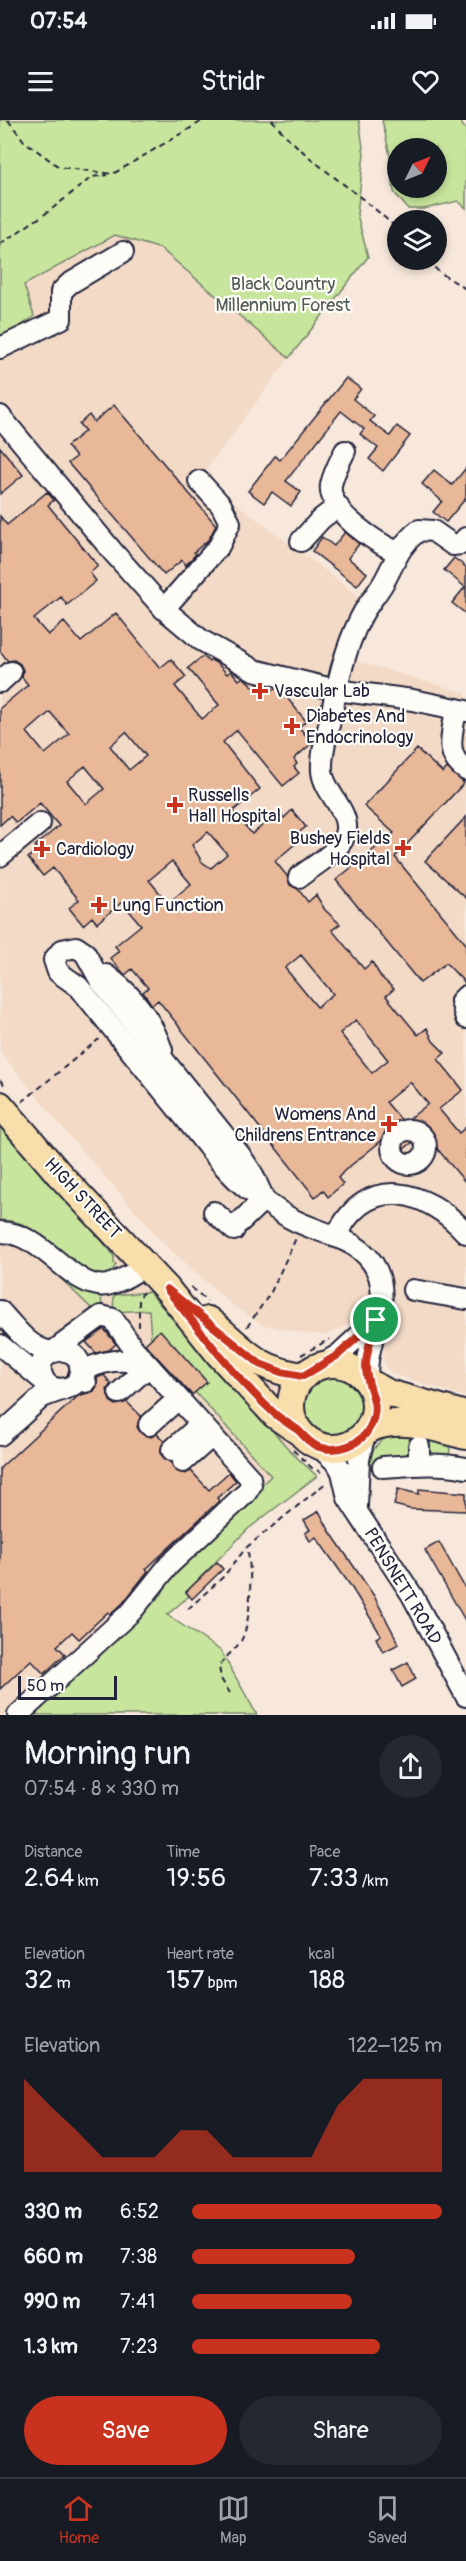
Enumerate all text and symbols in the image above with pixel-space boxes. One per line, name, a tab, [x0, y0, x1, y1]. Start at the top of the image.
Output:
text: 07:54	[30, 7, 87, 35]
icon: menu	[24, 65, 57, 98]
text: Stridr	[201, 65, 265, 98]
icon: heart	[409, 65, 442, 98]
north arrow	[387, 138, 447, 198]
map controls	[387, 138, 447, 270]
button: layers	[387, 210, 447, 270]
park label: Black Country Millennium Forest	[215, 273, 351, 317]
place label: Vascular Lab	[274, 680, 370, 703]
marker: Vascular Lab	[251, 682, 269, 700]
place label: Diabetes And Endocrinology	[306, 705, 413, 749]
marker: Diabetes And Endocrinology	[283, 717, 301, 735]
place label: Russells Hall Hospital	[188, 784, 281, 828]
marker: Russells Hall Hospital	[166, 796, 184, 814]
place label: Bushey Fields Hospital	[290, 827, 390, 871]
place label: Cardiology	[56, 838, 134, 861]
marker: Bushey Fields Hospital	[394, 839, 412, 857]
marker: Cardiology	[33, 840, 51, 858]
place label: Lung Function	[112, 894, 224, 917]
marker: Lung Function	[90, 896, 108, 914]
place label: Womens And Childrens Entrance	[235, 1103, 376, 1147]
marker: Womens And Childrens Entrance	[380, 1115, 398, 1133]
street label: HIGH STREET	[39, 1153, 126, 1244]
pin	[350, 1294, 401, 1345]
icon: arrive	[359, 1303, 392, 1336]
street label: PENSNETT ROAD	[359, 1524, 447, 1649]
scale bar	[18, 1673, 117, 1700]
text: 50 m	[27, 1676, 64, 1696]
text: Morning run	[24, 1733, 191, 1774]
button: share	[379, 1735, 442, 1798]
text: 07:54 · 8 × 330 m	[24, 1776, 179, 1801]
text: Distance	[24, 1842, 83, 1862]
text: Time	[166, 1842, 200, 1862]
text: Pace	[309, 1842, 340, 1862]
text: 2.64	[24, 1862, 74, 1894]
text: 19:56	[166, 1862, 226, 1894]
text: 7:33	[309, 1862, 358, 1894]
text: km	[74, 1871, 99, 1891]
text: /km	[358, 1871, 388, 1891]
text: Elevation	[24, 1944, 85, 1964]
text: Heart rate	[166, 1944, 234, 1964]
text: kcal	[309, 1944, 335, 1964]
text: 32	[24, 1964, 53, 1996]
text: 157	[166, 1964, 204, 1996]
text: 188	[309, 1964, 345, 1996]
text: m	[53, 1973, 71, 1993]
text: bpm	[204, 1973, 237, 1993]
text: Elevation	[24, 2033, 100, 2058]
text: 122–125 m	[348, 2033, 442, 2058]
text: 330 m	[24, 2199, 82, 2224]
text: 6:52	[120, 2199, 159, 2224]
text: 660 m	[24, 2244, 83, 2269]
text: 7:38	[120, 2244, 157, 2269]
text: 990 m	[24, 2289, 80, 2314]
text: 7:41	[120, 2289, 155, 2314]
text: 1.3 km	[24, 2334, 78, 2359]
text: 7:23	[120, 2334, 158, 2359]
button: Save	[24, 2396, 227, 2465]
button: Share	[239, 2396, 442, 2465]
tab: Home	[59, 2492, 99, 2548]
tab: Map	[217, 2492, 250, 2548]
tab: Saved	[367, 2492, 407, 2548]

